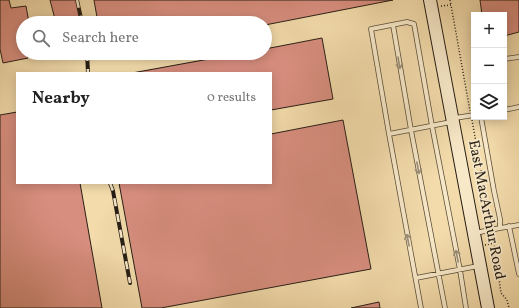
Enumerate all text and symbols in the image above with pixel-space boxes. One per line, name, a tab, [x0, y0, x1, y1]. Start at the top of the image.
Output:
map controls	[471, 12, 507, 120]
button: +	[471, 12, 507, 48]
search box	[16, 16, 272, 60]
icon: search	[30, 27, 52, 49]
text: Search here	[62, 28, 139, 49]
button: −	[471, 48, 507, 84]
one-way arrow	[396, 57, 404, 70]
button: layers	[471, 84, 507, 120]
text: Nearby	[32, 87, 90, 110]
text: 0 results	[207, 89, 256, 107]
street label: East MacArthur Road	[462, 138, 510, 282]
one-way arrow	[414, 162, 422, 175]
one-way arrow	[404, 234, 412, 247]
one-way arrow	[453, 250, 461, 263]

